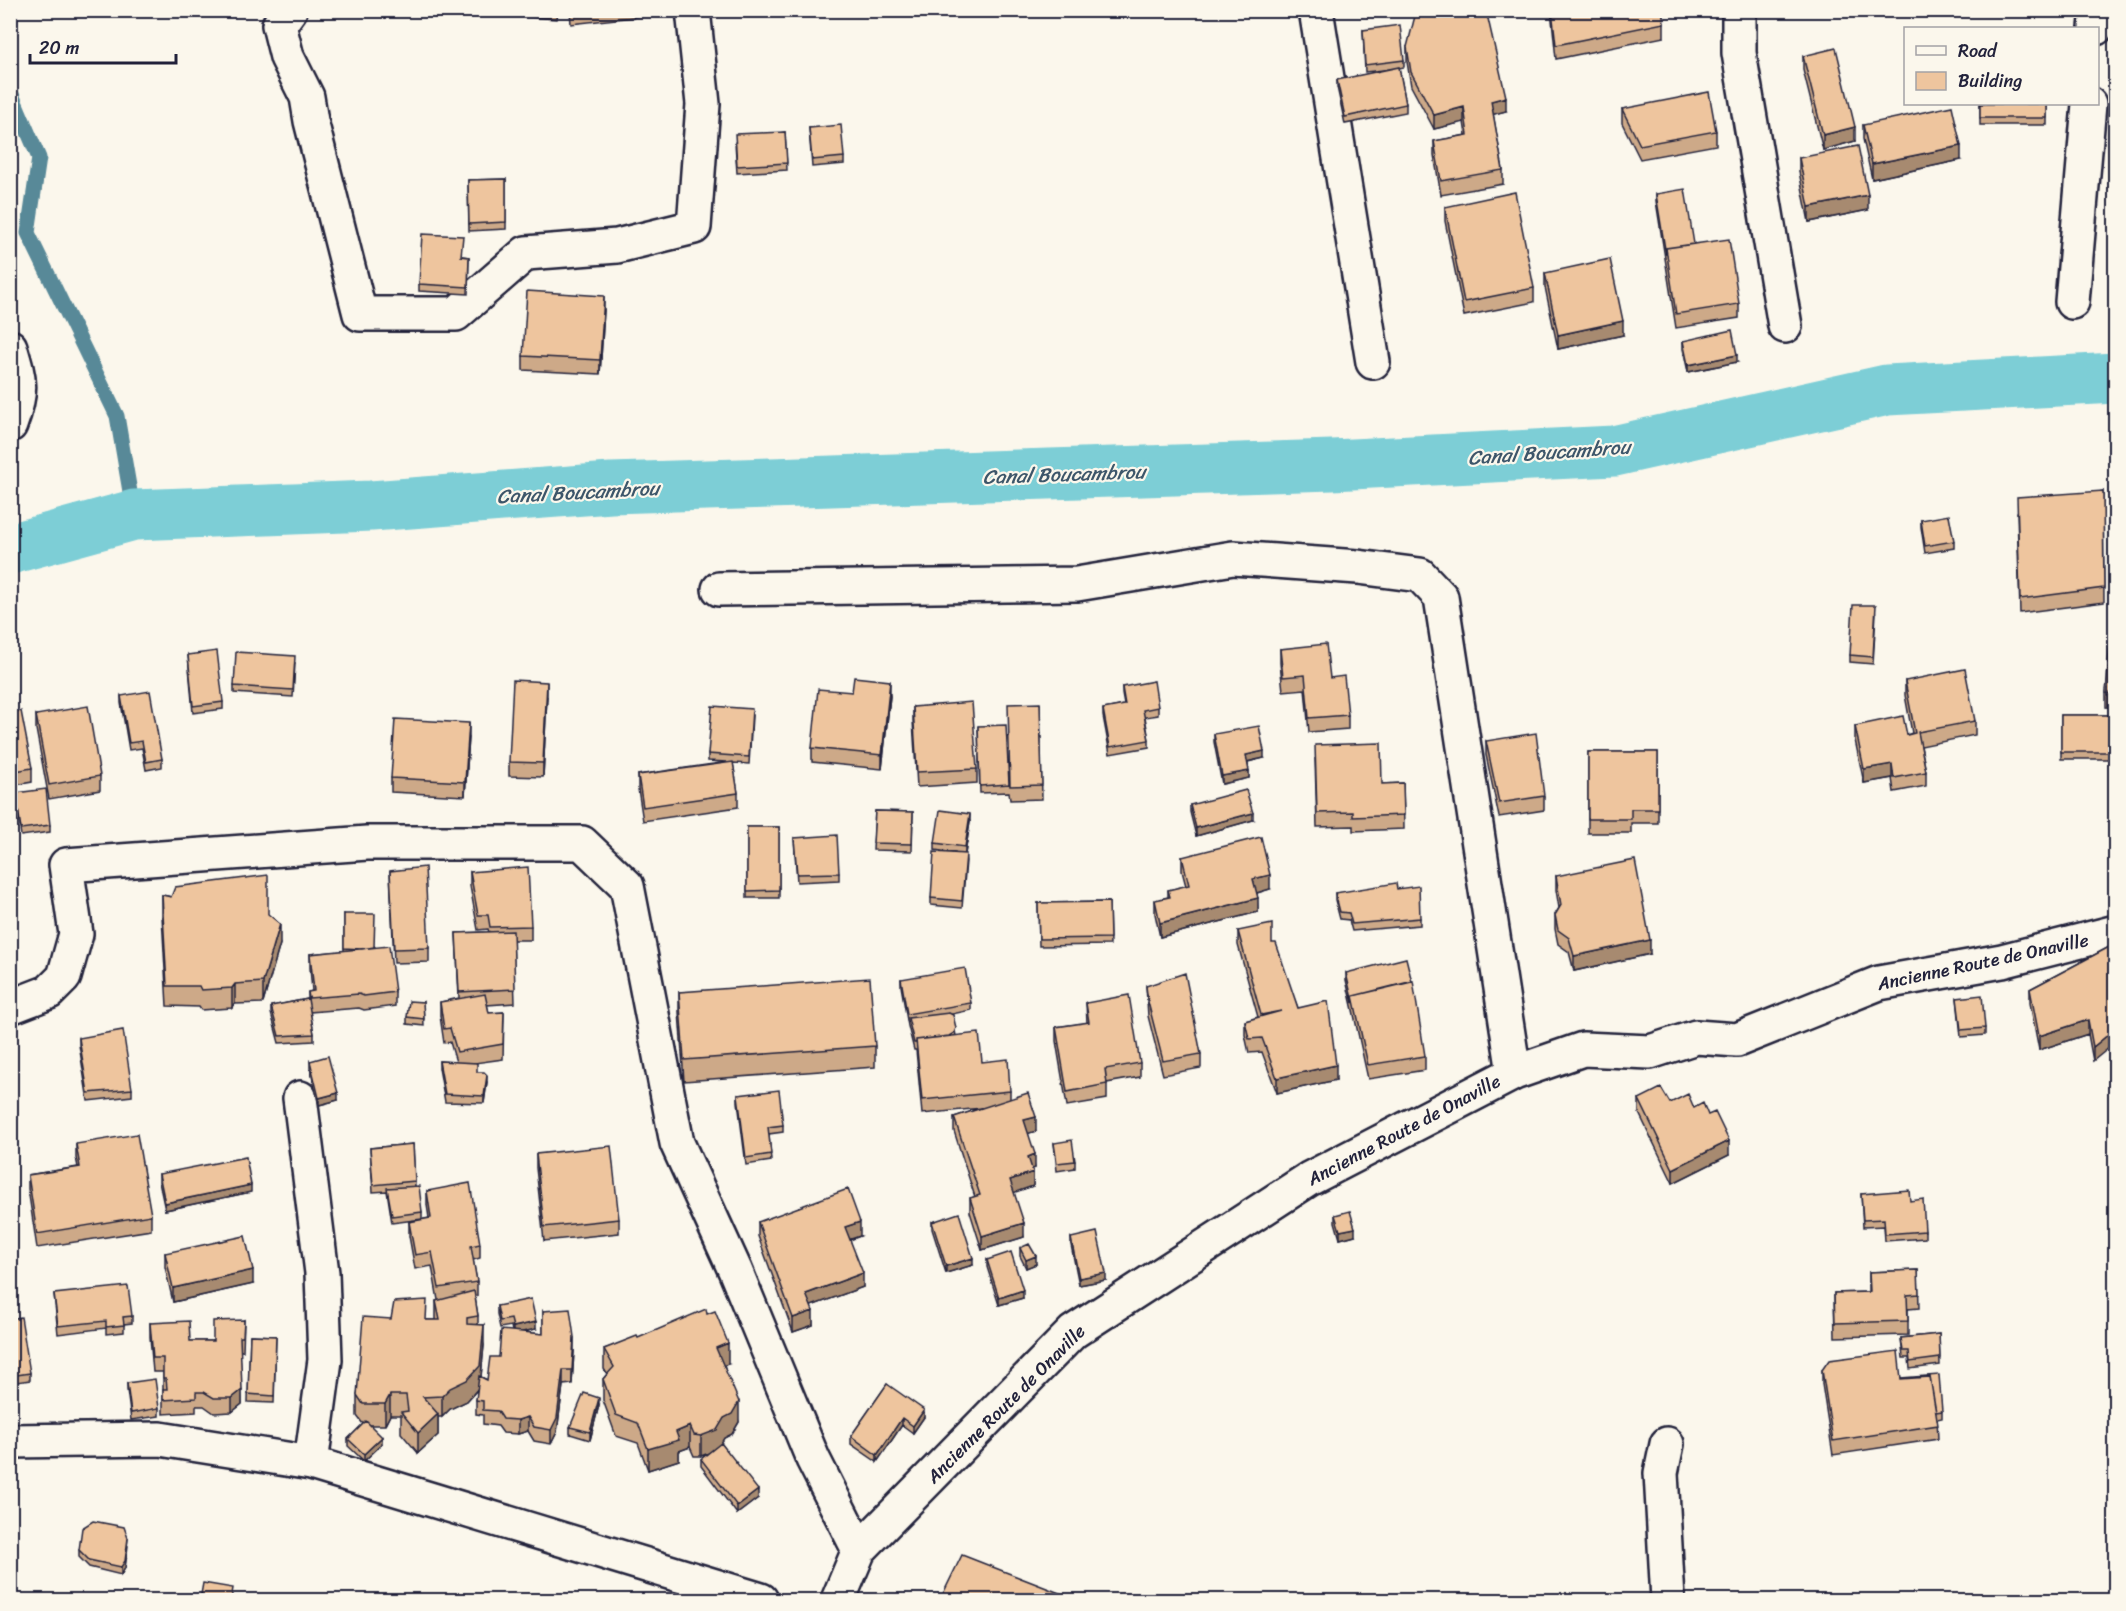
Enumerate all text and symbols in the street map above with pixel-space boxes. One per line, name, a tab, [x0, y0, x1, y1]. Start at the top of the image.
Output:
scale bar	[30, 27, 176, 65]
legend	[1904, 27, 2099, 105]
text: 20 m	[39, 32, 79, 64]
text: Road	[1958, 35, 1998, 67]
text: Building	[1958, 65, 2022, 97]
water label: Canal Boucambrou	[1467, 429, 1634, 476]
water label: Canal Boucambrou	[982, 454, 1148, 495]
water label: Canal Boucambrou	[496, 471, 662, 514]
street label: Ancienne Route de Onaville	[1873, 924, 2092, 1000]
street label: Ancienne Route de Onaville	[1301, 1065, 1506, 1195]
street label: Ancienne Route de Onaville	[918, 1317, 1093, 1492]

